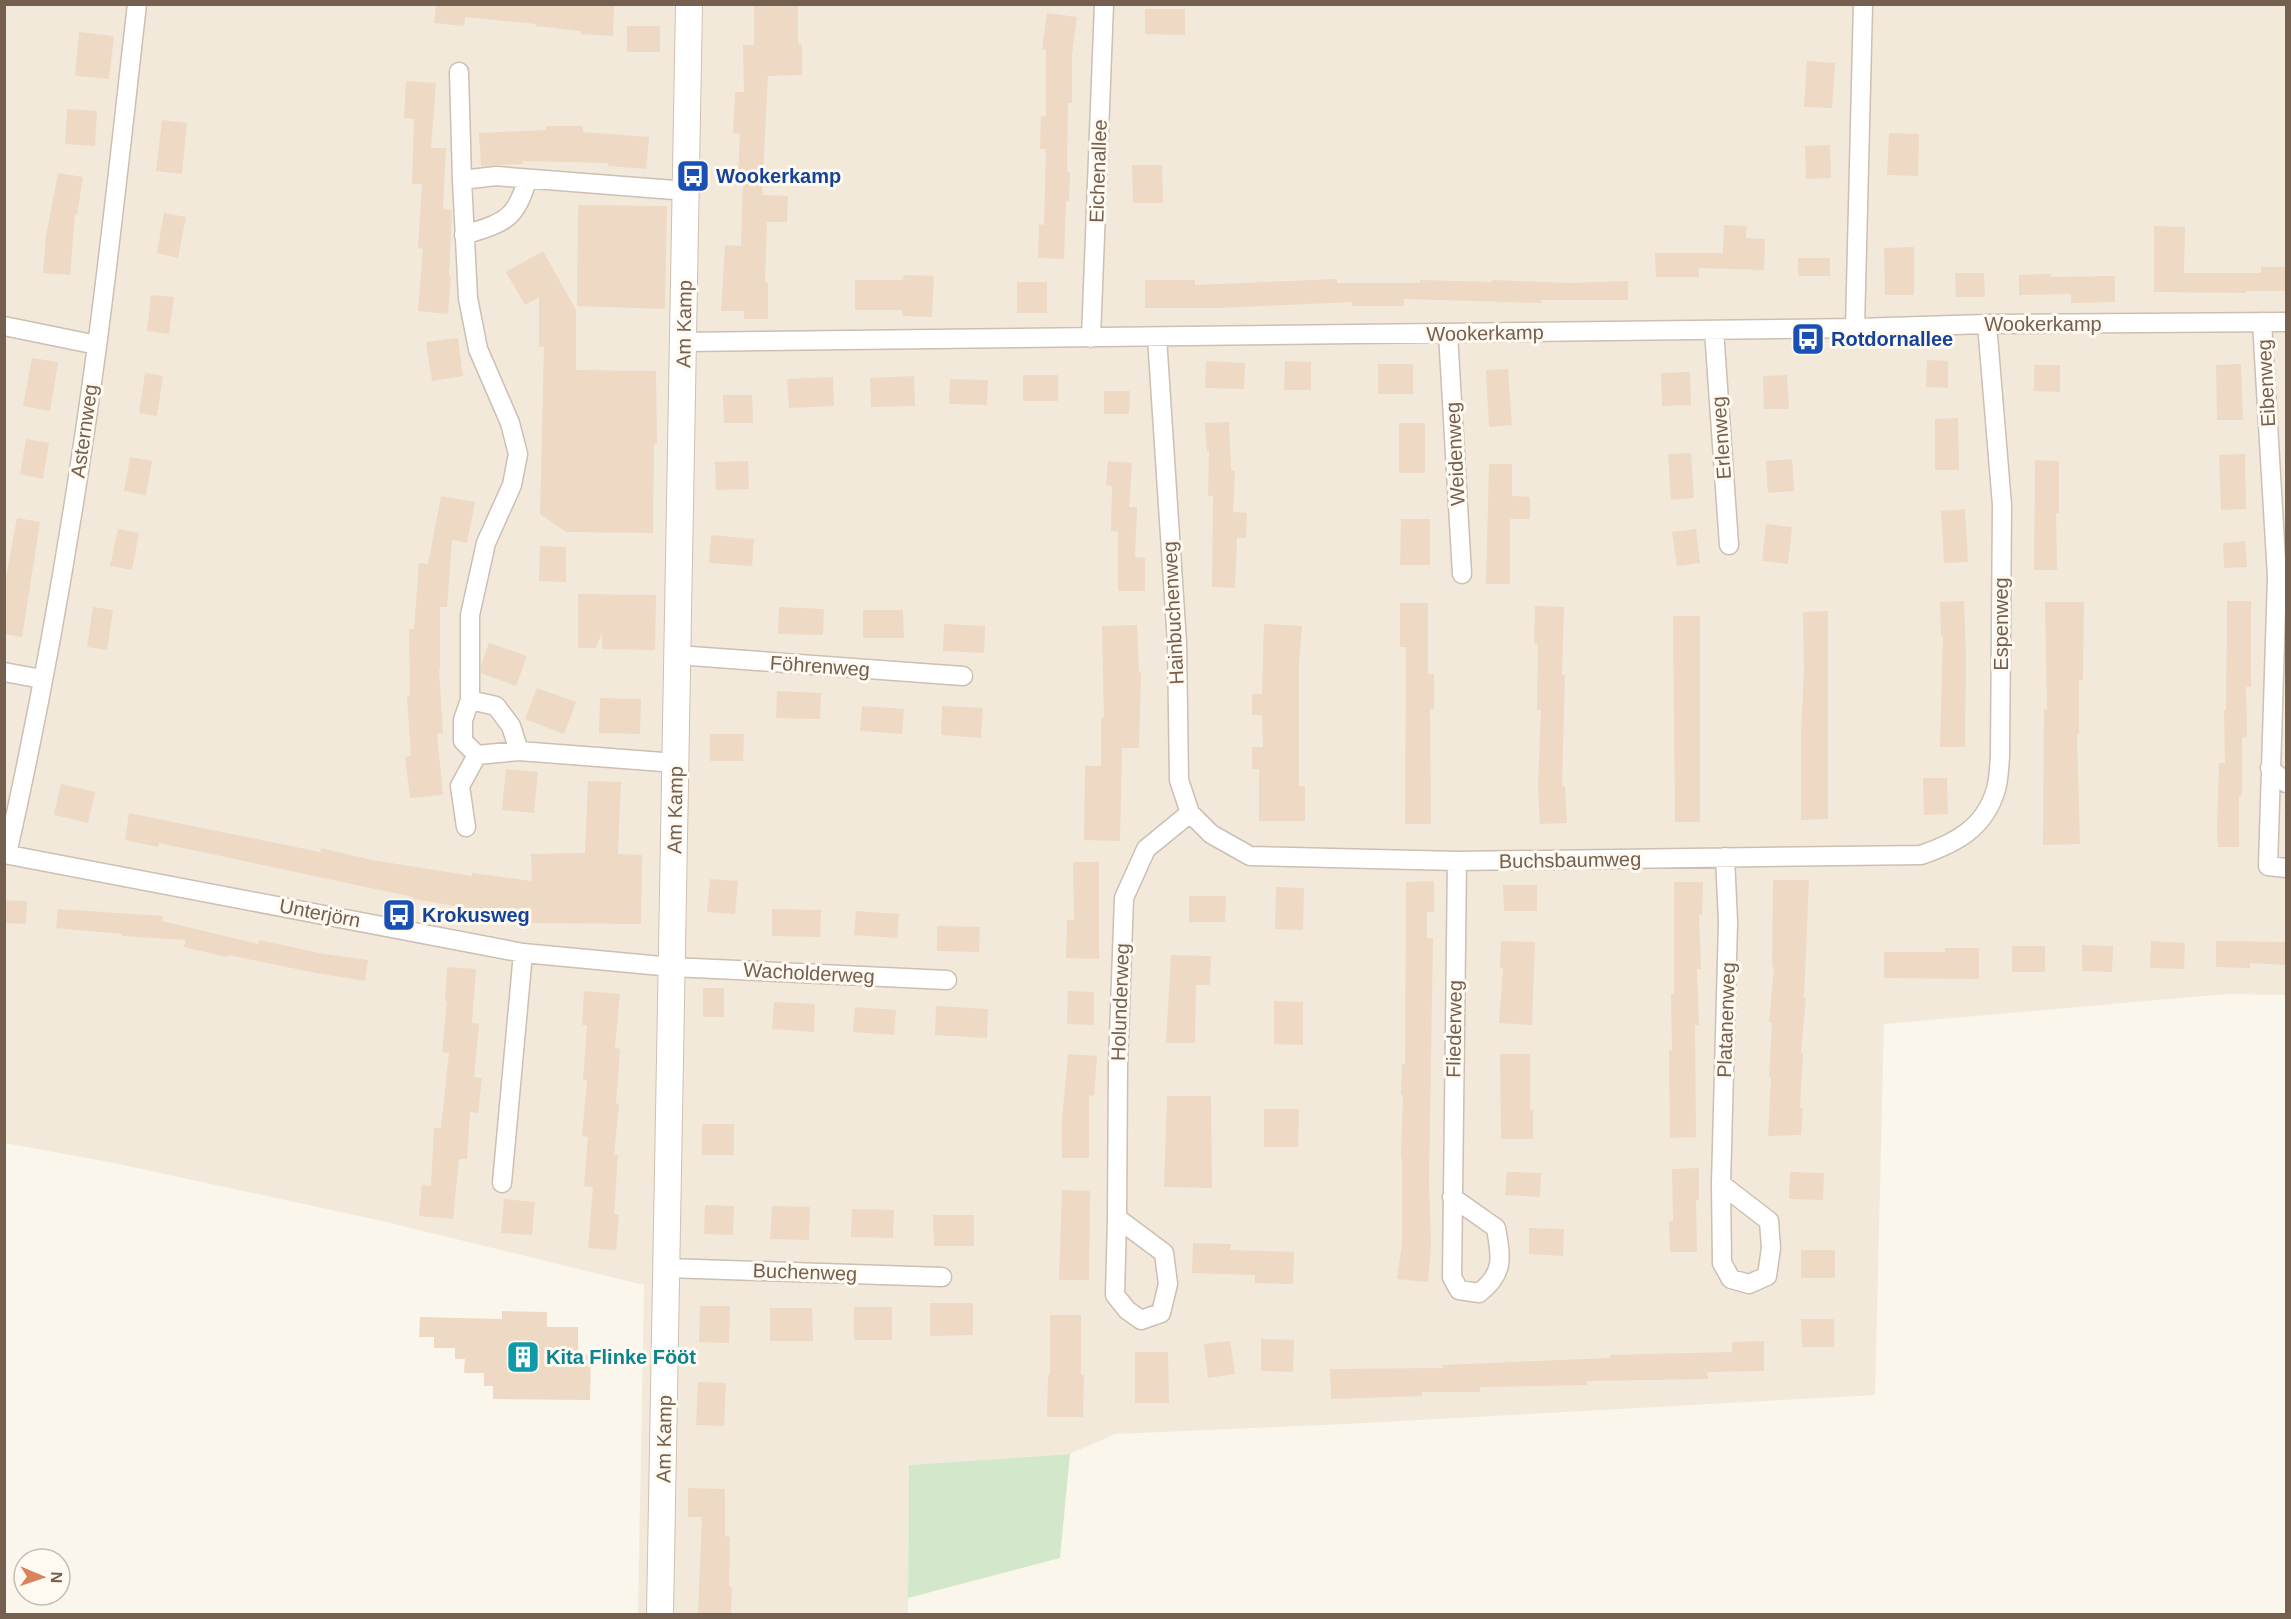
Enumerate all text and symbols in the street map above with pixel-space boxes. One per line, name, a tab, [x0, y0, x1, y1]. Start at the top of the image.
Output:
street label: Eichenallee	[1085, 119, 1111, 223]
bus stop icon: Wookerkamp	[675, 158, 711, 194]
place label: Wookerkamp	[716, 165, 841, 187]
street label: Am Kamp	[672, 280, 696, 368]
street label: Wookerkamp	[1984, 313, 2102, 335]
street label: Wookerkamp	[1426, 321, 1544, 345]
bus stop icon: Rotdornallee	[1790, 321, 1826, 357]
place label: Rotdornallee	[1831, 328, 1953, 350]
street label: Eibenweg	[2253, 339, 2279, 427]
street label: Asternweg	[67, 383, 101, 479]
street label: Erlenweg	[1707, 396, 1735, 480]
street label: Weidenweg	[1441, 401, 1469, 507]
street label: Hainbuchenweg	[1158, 541, 1188, 685]
street label: Espenweg	[1990, 577, 2012, 671]
street label: Föhrenweg	[769, 652, 871, 680]
street label: Am Kamp	[663, 766, 687, 854]
street label: Buchsbaumweg	[1499, 848, 1641, 872]
street label: Unterjörn	[278, 894, 362, 932]
bus stop icon: Krokusweg	[381, 897, 417, 933]
place label: Krokusweg	[422, 904, 530, 926]
street label: Holunderweg	[1107, 943, 1133, 1061]
street label: Wacholderweg	[743, 959, 875, 987]
street label: Platanenweg	[1713, 962, 1739, 1078]
street label: Fliederweg	[1442, 980, 1466, 1078]
street label: Buchenweg	[752, 1259, 858, 1285]
building icon: Kita Flinke Fööt	[505, 1339, 541, 1375]
place label: Kita Flinke Fööt	[546, 1346, 696, 1368]
street label: Am Kamp	[652, 1395, 676, 1483]
north arrow	[12, 1547, 72, 1607]
text: N	[48, 1571, 65, 1584]

